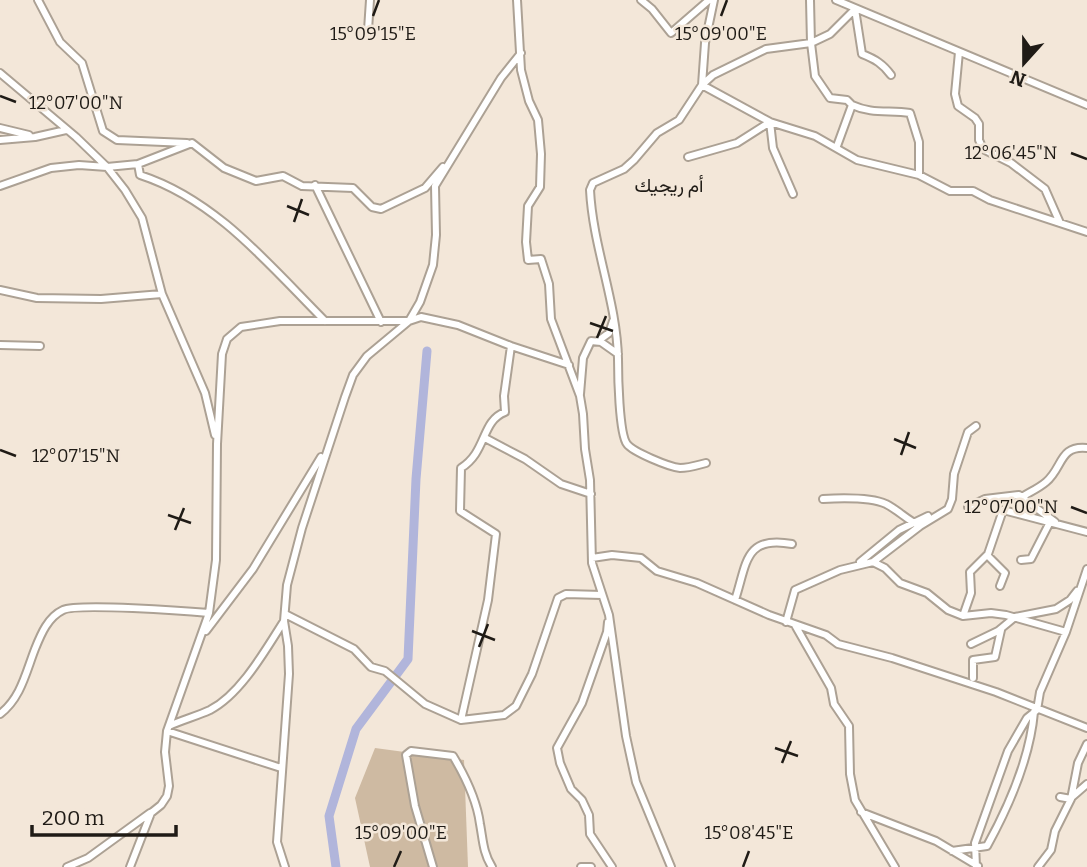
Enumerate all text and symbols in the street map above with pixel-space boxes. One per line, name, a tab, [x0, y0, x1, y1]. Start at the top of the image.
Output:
text: 15°09'15"E	[330, 23, 416, 45]
text: 15°09'00"E	[675, 23, 767, 45]
north arrow	[989, 28, 1059, 98]
text: N	[1007, 65, 1029, 92]
text: 12°07'00"N	[29, 92, 123, 114]
text: 12°06'45"N	[965, 142, 1057, 164]
district label: أم ريجيك	[634, 174, 704, 198]
text: 12°07'15"N	[32, 445, 120, 467]
text: 12°07'00"N	[964, 496, 1058, 518]
scale bar	[32, 794, 175, 838]
text: 200 m	[42, 805, 105, 831]
text: 15°09'00"E	[355, 822, 447, 844]
text: 15°08'45"E	[705, 822, 793, 844]

